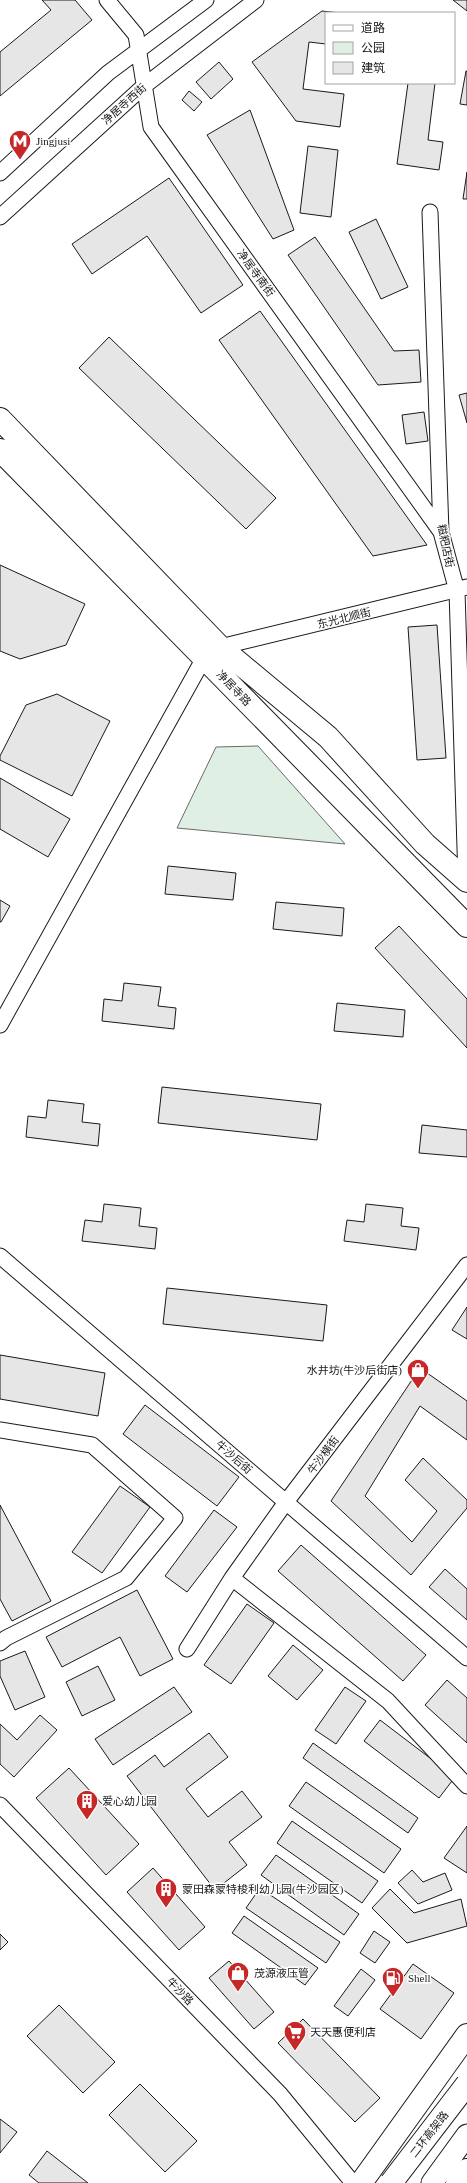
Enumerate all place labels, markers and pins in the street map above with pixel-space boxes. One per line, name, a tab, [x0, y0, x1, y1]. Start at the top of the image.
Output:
metro station icon: Jingjusi	[7, 128, 33, 161]
place label: Jingjusi	[36, 135, 70, 147]
shop icon: 水井坊(牛沙后街店)	[405, 1357, 431, 1390]
place label: 水井坊(牛沙后街店)	[307, 1364, 402, 1377]
building icon: 爱心幼儿园	[74, 1788, 100, 1821]
place label: 爱心幼儿园	[102, 1795, 157, 1807]
building icon: 蒙田森蒙特梭利幼儿园(牛沙园区)	[153, 1876, 179, 1909]
place label: 蒙田森蒙特梭利幼儿园(牛沙园区)	[182, 1883, 344, 1896]
shop icon: 茂源液压管	[225, 1960, 251, 1993]
fuel station icon: Shell	[380, 1965, 406, 1998]
place label: 茂源液压管	[254, 1967, 309, 1979]
place label: Shell	[408, 1972, 431, 1984]
supermarket icon: 天天惠便利店	[282, 2019, 308, 2052]
place label: 天天惠便利店	[310, 2026, 376, 2038]

